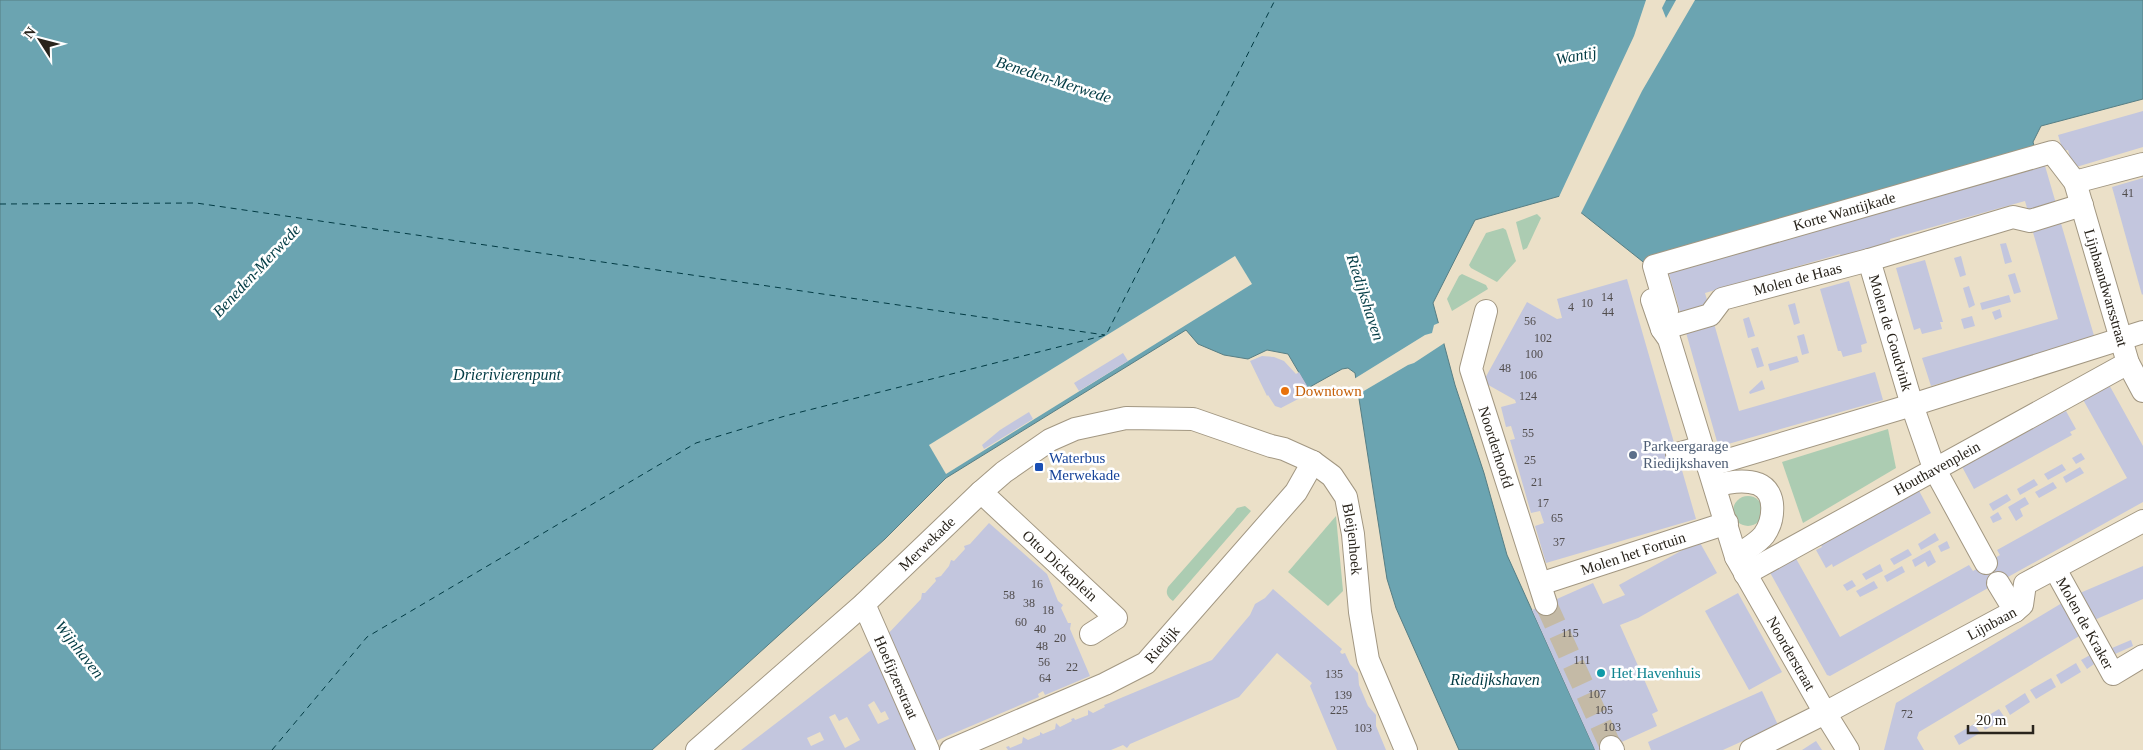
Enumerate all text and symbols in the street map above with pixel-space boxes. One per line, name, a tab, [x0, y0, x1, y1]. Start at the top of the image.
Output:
north arrow	[15, 15, 65, 65]
text: N	[21, 24, 39, 41]
water label: Wantij	[1554, 43, 1599, 68]
water label: Beneden-Merwede	[994, 53, 1114, 106]
house number: 41	[2122, 186, 2134, 200]
street label: Korte Wantijkade	[1791, 189, 1898, 234]
water label: Beneden-Merwede	[209, 221, 303, 320]
street label: Lijnbaandwarsstraat	[2081, 227, 2131, 349]
water label: Riedijkshaven	[1342, 251, 1387, 343]
street label: Molen de Haas	[1751, 260, 1844, 298]
street label: Molen de Goudvink	[1866, 273, 1916, 394]
house number: 14	[1601, 290, 1613, 304]
house number: 10	[1581, 296, 1593, 310]
house number: 4	[1568, 300, 1574, 314]
house number: 44	[1602, 305, 1614, 319]
house number: 56	[1524, 314, 1536, 328]
house number: 102	[1534, 331, 1552, 345]
house number: 100	[1525, 347, 1543, 361]
house number: 48	[1499, 361, 1511, 375]
water label: Drierivierenpunt	[452, 366, 561, 384]
house number: 106	[1519, 368, 1537, 382]
place label: Downtown	[1295, 383, 1362, 399]
marker: Downtown	[1279, 385, 1291, 397]
house number: 124	[1519, 389, 1537, 403]
street label: Noorderhoofd	[1475, 404, 1517, 491]
house number: 55	[1522, 426, 1534, 440]
place label: Parkeergarage Riedijkshaven	[1643, 438, 1729, 471]
street label: Houthavenplein	[1891, 438, 1983, 498]
marker: Parkeergarage Riedijkshaven	[1627, 449, 1639, 461]
place label: Waterbus Merwekade	[1049, 450, 1120, 483]
house number: 25	[1524, 453, 1536, 467]
marker: Waterbus Merwekade	[1033, 461, 1045, 473]
house number: 21	[1531, 475, 1543, 489]
house number: 17	[1537, 496, 1549, 510]
street label: Bleijenhoek	[1339, 502, 1365, 576]
house number: 65	[1551, 511, 1563, 525]
street label: Merwekade	[896, 513, 958, 574]
street label: Otto Dickeplein	[1019, 527, 1101, 605]
street label: Molen het Fortuin	[1579, 529, 1688, 578]
house number: 37	[1553, 535, 1565, 549]
street label: Molen de Kraker	[2053, 575, 2117, 672]
house number: 16	[1031, 577, 1043, 591]
house number: 58	[1003, 588, 1015, 602]
house number: 38	[1023, 596, 1035, 610]
house number: 18	[1042, 603, 1054, 617]
street label: Lijnbaan	[1964, 604, 2019, 643]
street label: Noorderstraat	[1764, 614, 1819, 694]
house number: 60	[1015, 615, 1027, 629]
water label: Wijnhaven	[51, 617, 107, 682]
house number: 40	[1034, 622, 1046, 636]
street label: Riedijk	[1141, 622, 1183, 667]
house number: 115	[1561, 626, 1579, 640]
house number: 20	[1054, 631, 1066, 645]
street label: Hoefijzerstraat	[871, 633, 922, 722]
house number: 48	[1036, 639, 1048, 653]
house number: 111	[1573, 653, 1591, 667]
house number: 56	[1038, 655, 1050, 669]
house number: 22	[1066, 660, 1078, 674]
place label: Het Havenhuis	[1611, 665, 1701, 681]
house number: 135	[1325, 667, 1343, 681]
marker: Het Havenhuis	[1595, 667, 1607, 679]
house number: 64	[1039, 671, 1051, 685]
water label: Riedijkshaven	[1449, 671, 1540, 689]
house number: 107	[1588, 687, 1606, 701]
house number: 139	[1334, 688, 1352, 702]
scale bar	[1968, 702, 2033, 734]
house number: 225	[1330, 703, 1348, 717]
house number: 105	[1595, 703, 1613, 717]
house number: 72	[1901, 707, 1913, 721]
text: 20 m	[1976, 712, 2007, 728]
house number: 103	[1603, 720, 1621, 734]
house number: 103	[1354, 721, 1372, 735]

